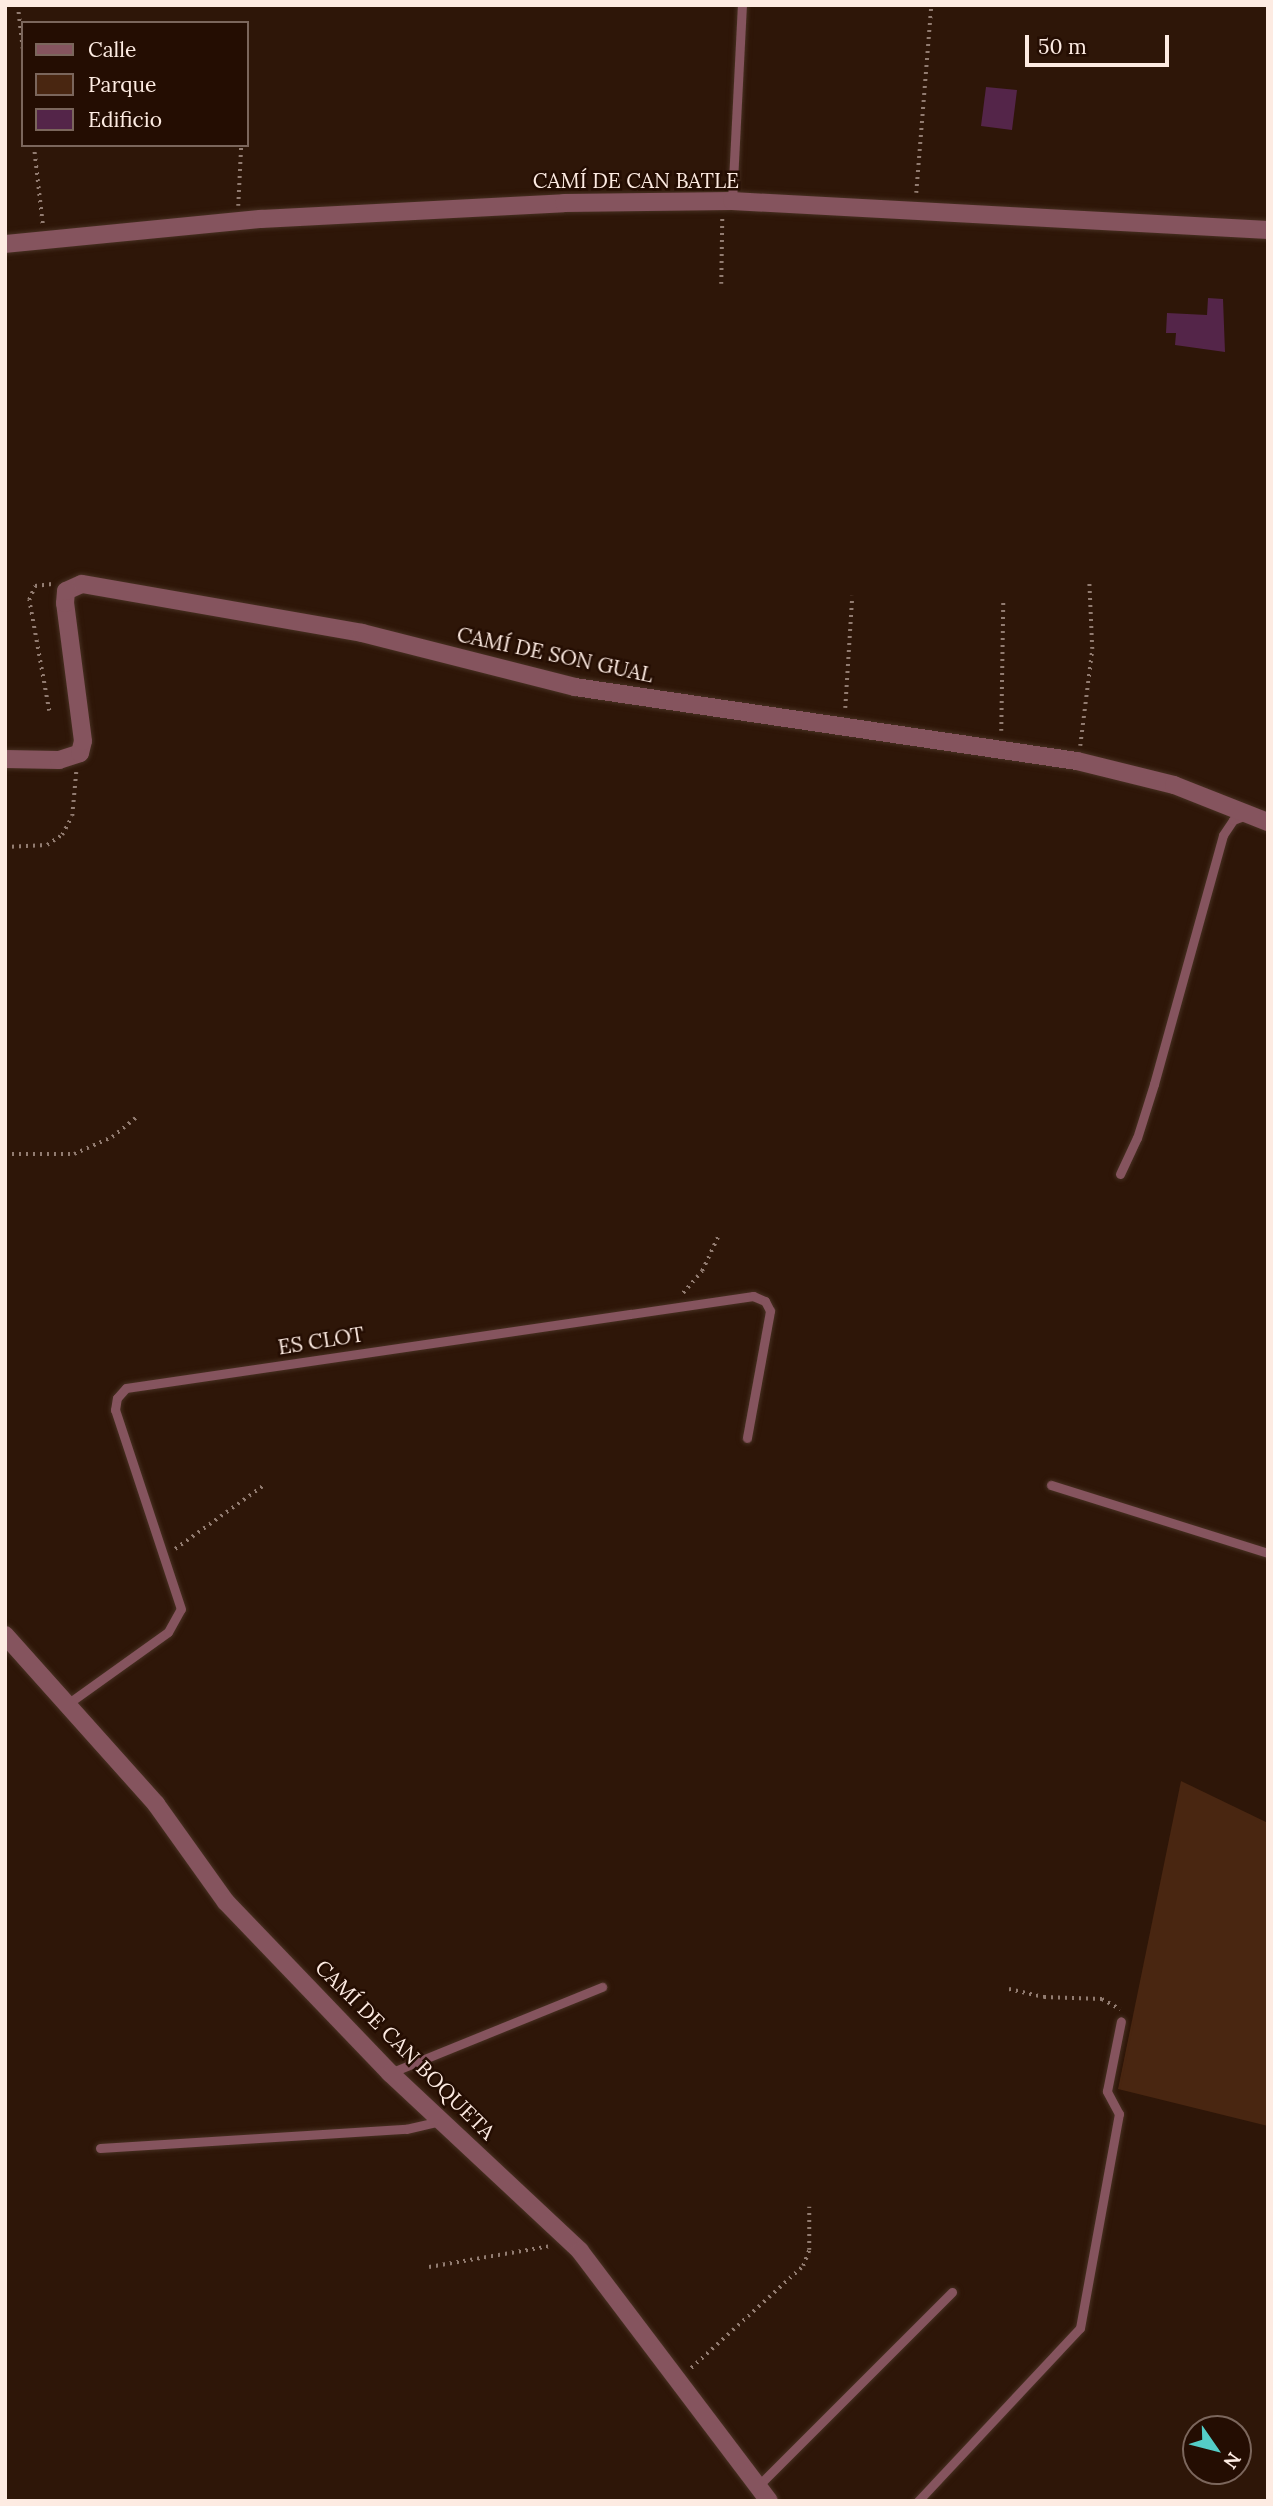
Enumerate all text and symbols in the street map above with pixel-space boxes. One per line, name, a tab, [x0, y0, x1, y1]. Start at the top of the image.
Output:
legend	[21, 21, 248, 147]
scale bar	[1028, 21, 1172, 65]
text: 50 m	[1038, 33, 1087, 60]
text: Calle	[88, 36, 136, 63]
text: Parque	[88, 71, 156, 98]
text: Edificio	[88, 106, 162, 133]
street label: CAMÍ DE CAN BATLE	[533, 168, 739, 194]
street label: CAMÍ DE SON GUAL	[455, 622, 655, 688]
street label: ES CLOT	[276, 1322, 366, 1360]
street label: CAMÍ DE CAN BOQUETA	[310, 1955, 500, 2145]
north arrow	[1182, 2415, 1252, 2485]
text: N	[1219, 2448, 1247, 2474]

